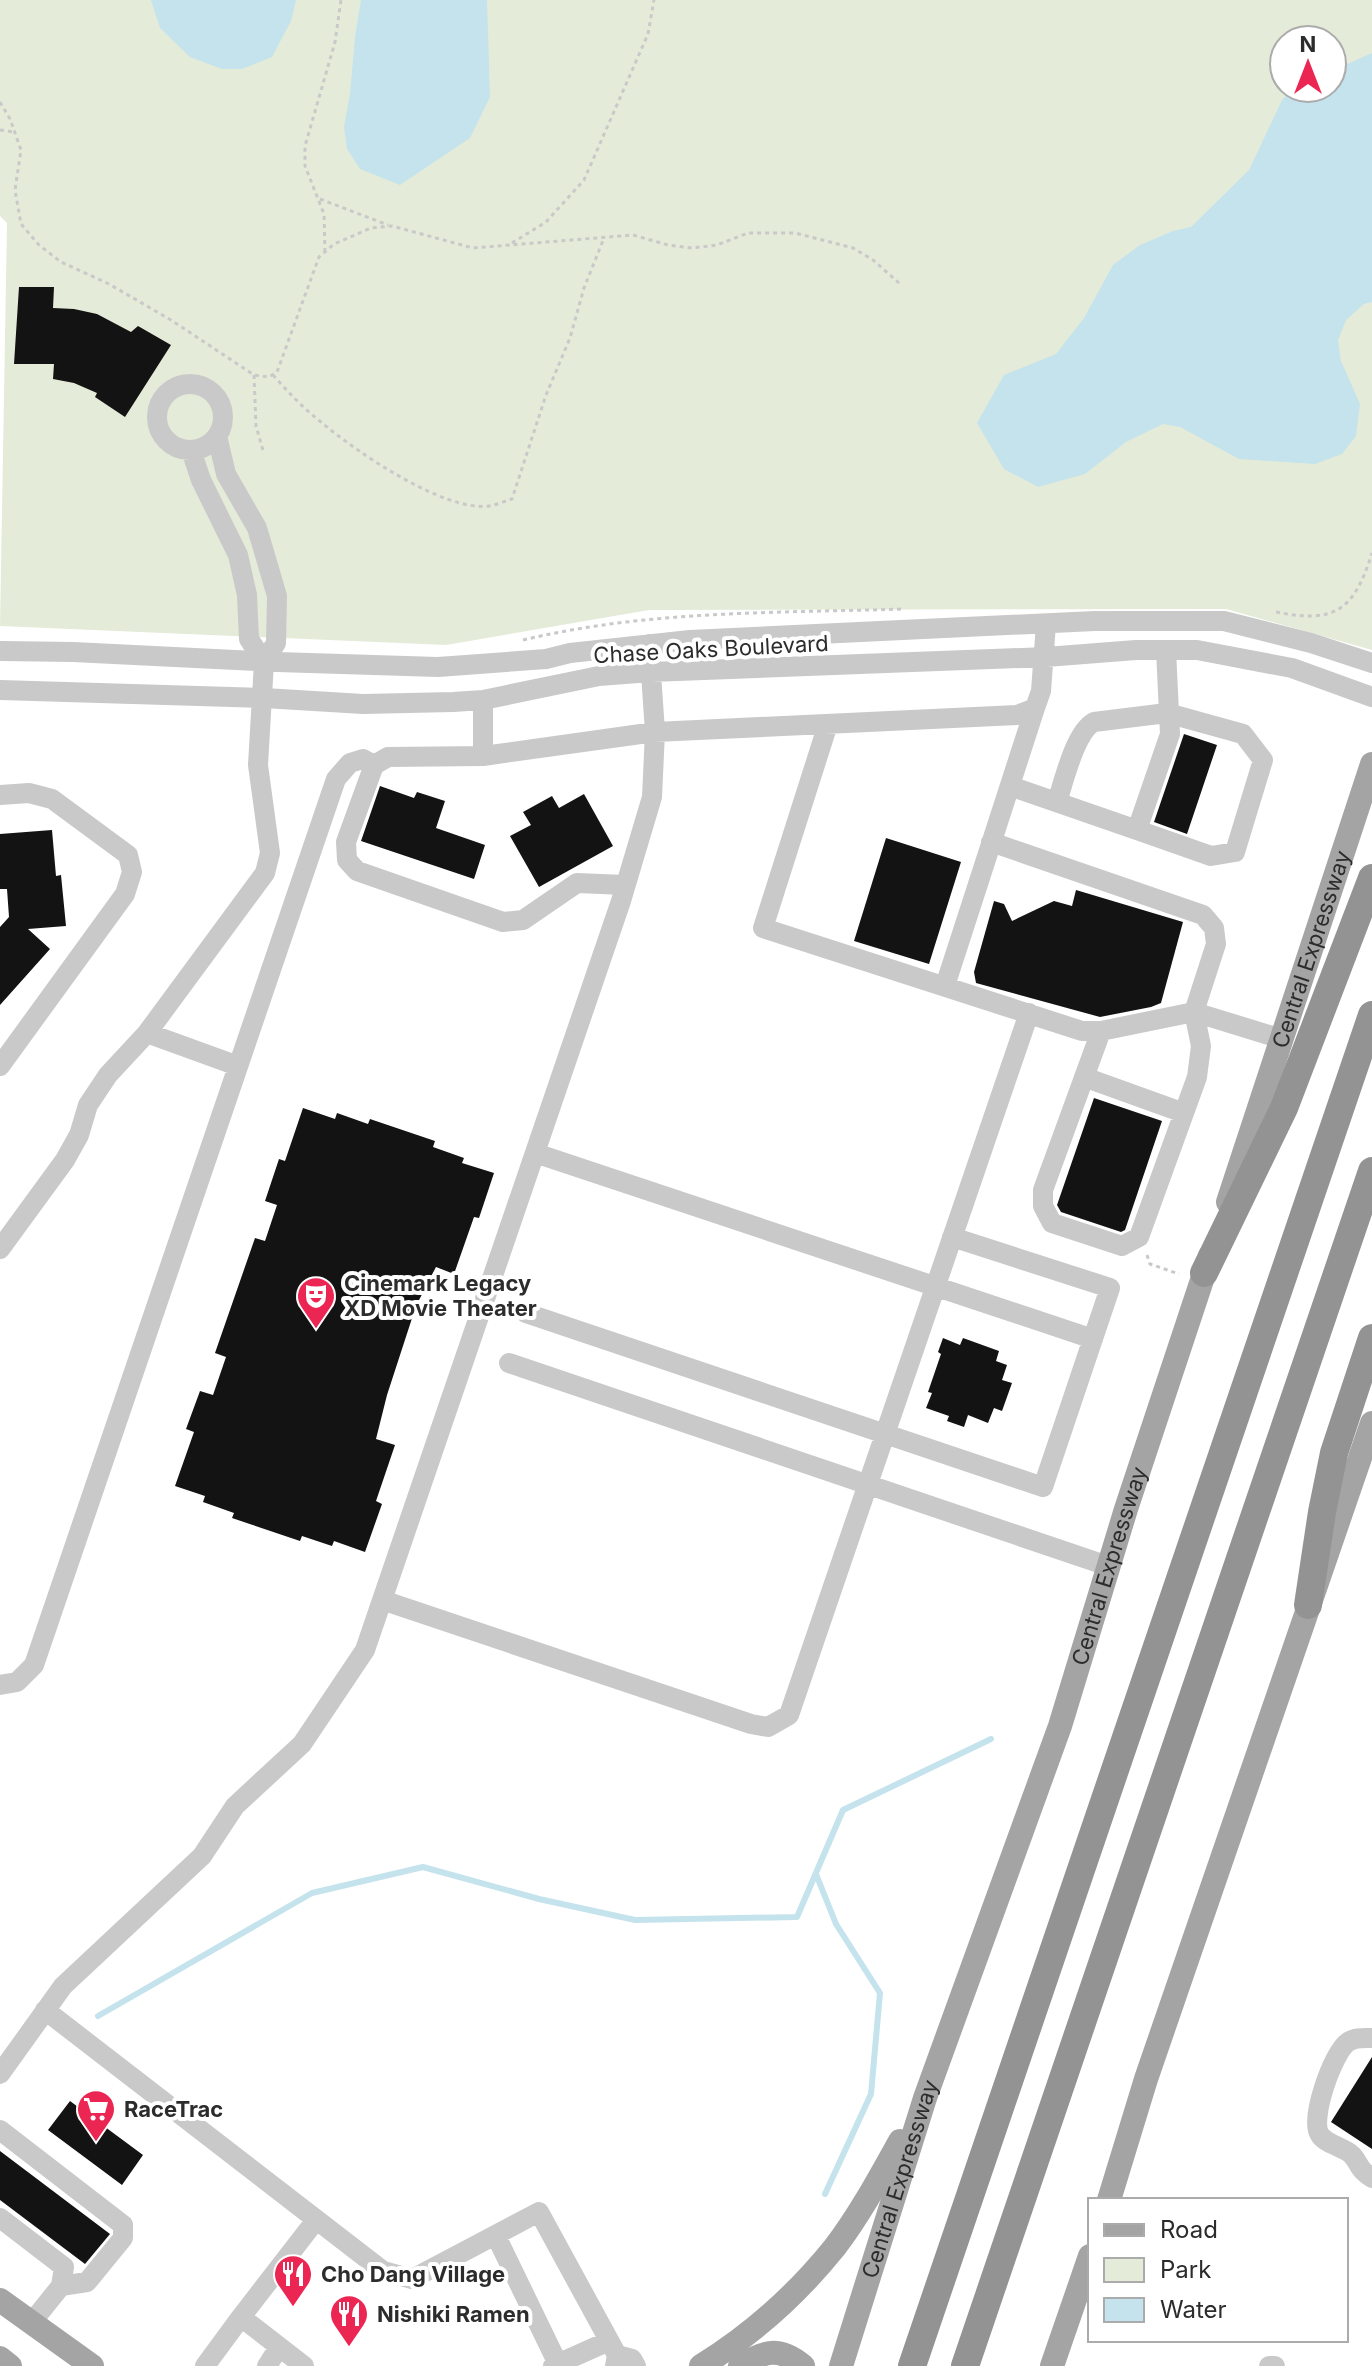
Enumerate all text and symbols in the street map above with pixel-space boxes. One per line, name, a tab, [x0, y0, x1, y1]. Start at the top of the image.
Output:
north arrow	[1268, 24, 1348, 104]
text: N	[1300, 31, 1316, 57]
street label: Chase Oaks Boulevard	[593, 630, 829, 668]
street label: Central Expressway	[1266, 847, 1356, 1051]
place label: Cinemark Legacy XD Movie Theater	[344, 1270, 537, 1321]
theatre icon: Cinemark Legacy XD Movie Theater	[295, 1275, 337, 1330]
street label: Central Expressway	[1066, 1463, 1152, 1668]
street label: Central Expressway	[856, 2076, 943, 2281]
supermarket icon: RaceTrac	[75, 2088, 117, 2143]
place label: RaceTrac	[124, 2096, 223, 2122]
legend	[1088, 2198, 1348, 2342]
text: Road	[1160, 2215, 1218, 2244]
restaurant icon: Cho Dang Village	[272, 2253, 314, 2308]
text: Park	[1160, 2255, 1211, 2284]
place label: Cho Dang Village	[321, 2261, 505, 2287]
restaurant icon: Nishiki Ramen	[328, 2293, 370, 2348]
text: Water	[1160, 2295, 1227, 2324]
place label: Nishiki Ramen	[377, 2301, 530, 2327]

